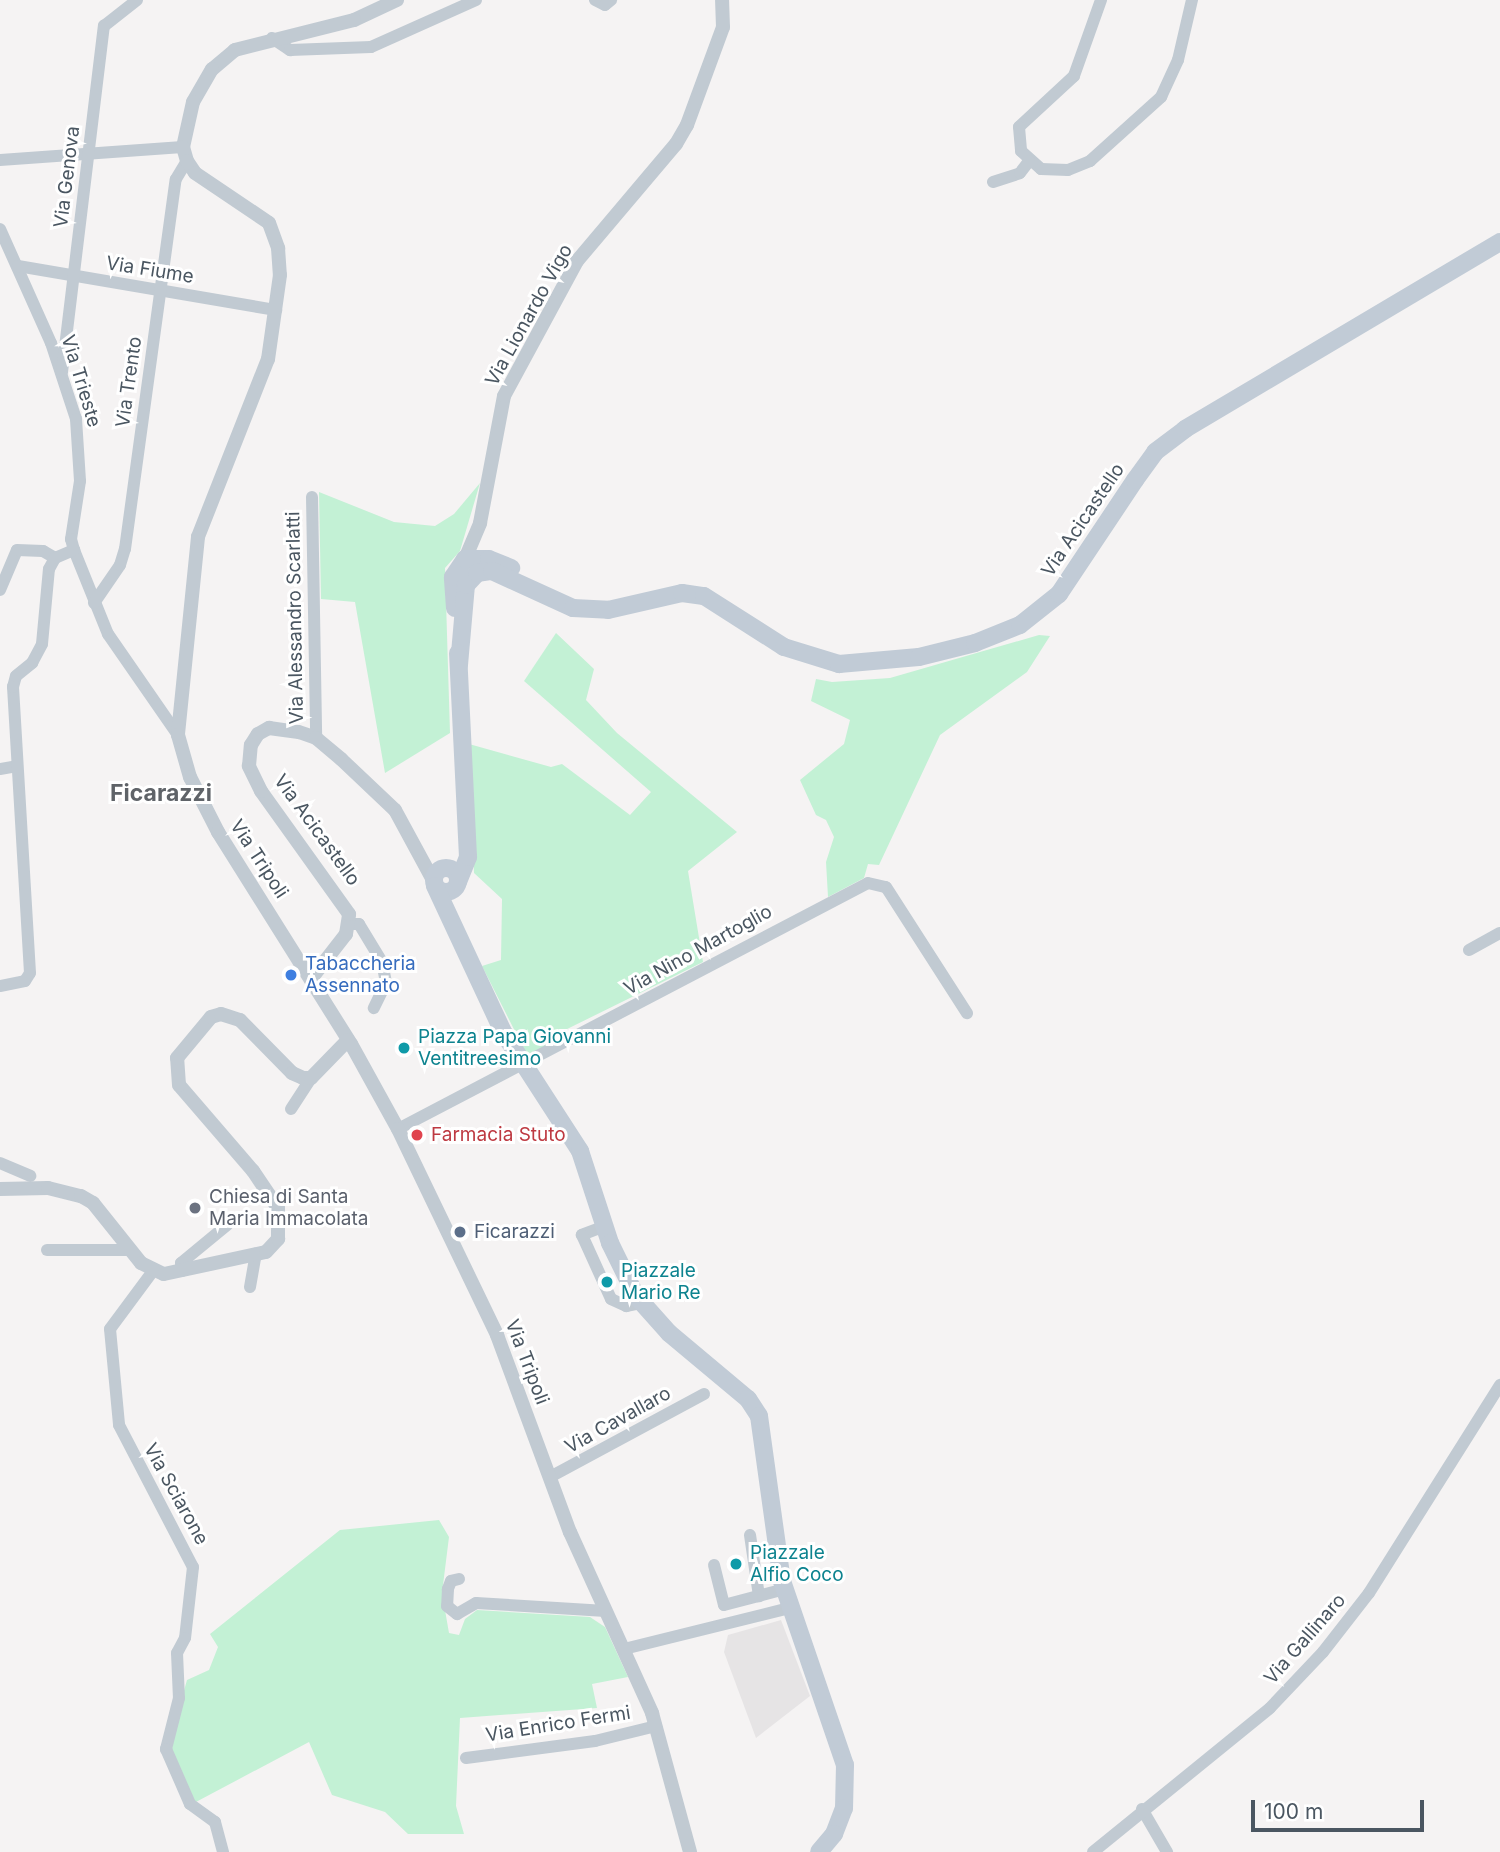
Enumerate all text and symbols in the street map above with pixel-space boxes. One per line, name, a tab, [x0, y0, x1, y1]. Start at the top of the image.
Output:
street label: Via Genova	[49, 125, 85, 229]
street label: Via Lionardo Vigo	[481, 240, 577, 390]
street label: Via Fiume	[105, 252, 195, 288]
street label: Via Trieste	[56, 332, 106, 430]
street label: Via Trento	[111, 335, 147, 429]
street label: Via Acicastello	[1037, 459, 1129, 581]
street label: Via Alessandro Scarlatti	[282, 511, 308, 725]
street label: Via Acicastello	[269, 770, 365, 890]
district label: Ficarazzi	[110, 779, 212, 807]
street label: Via Tripoli	[225, 815, 293, 903]
street label: Via Nino Martoglio	[620, 900, 776, 1000]
place label: Tabaccheria Assennato	[305, 953, 416, 997]
marker: Tabaccheria Assennato	[283, 967, 299, 983]
place label: Piazza Papa Giovanni Ventitreesimo	[418, 1026, 611, 1070]
marker: Piazza Papa Giovanni Ventitreesimo	[396, 1040, 412, 1056]
place label: Farmacia Stuto	[431, 1124, 566, 1146]
marker: Farmacia Stuto	[409, 1127, 425, 1143]
place label: Chiesa di Santa Maria Immacolata	[209, 1186, 368, 1230]
marker: Chiesa di Santa Maria Immacolata	[187, 1200, 203, 1216]
place label: Ficarazzi	[474, 1221, 555, 1243]
marker: Ficarazzi	[452, 1224, 468, 1240]
place label: Piazzale Mario Re	[621, 1260, 701, 1304]
marker: Piazzale Mario Re	[599, 1274, 615, 1290]
street label: Via Tripoli	[500, 1316, 554, 1408]
street label: Via Cavallaro	[561, 1382, 675, 1458]
street label: Via Sciarone	[139, 1439, 213, 1549]
place label: Piazzale Alfio Coco	[750, 1542, 844, 1586]
marker: Piazzale Alfio Coco	[728, 1556, 744, 1572]
street label: Via Gallinaro	[1259, 1589, 1351, 1689]
street label: Via Enrico Fermi	[484, 1701, 632, 1747]
scale bar	[1255, 1786, 1428, 1830]
text: 100 m	[1264, 1799, 1323, 1824]

